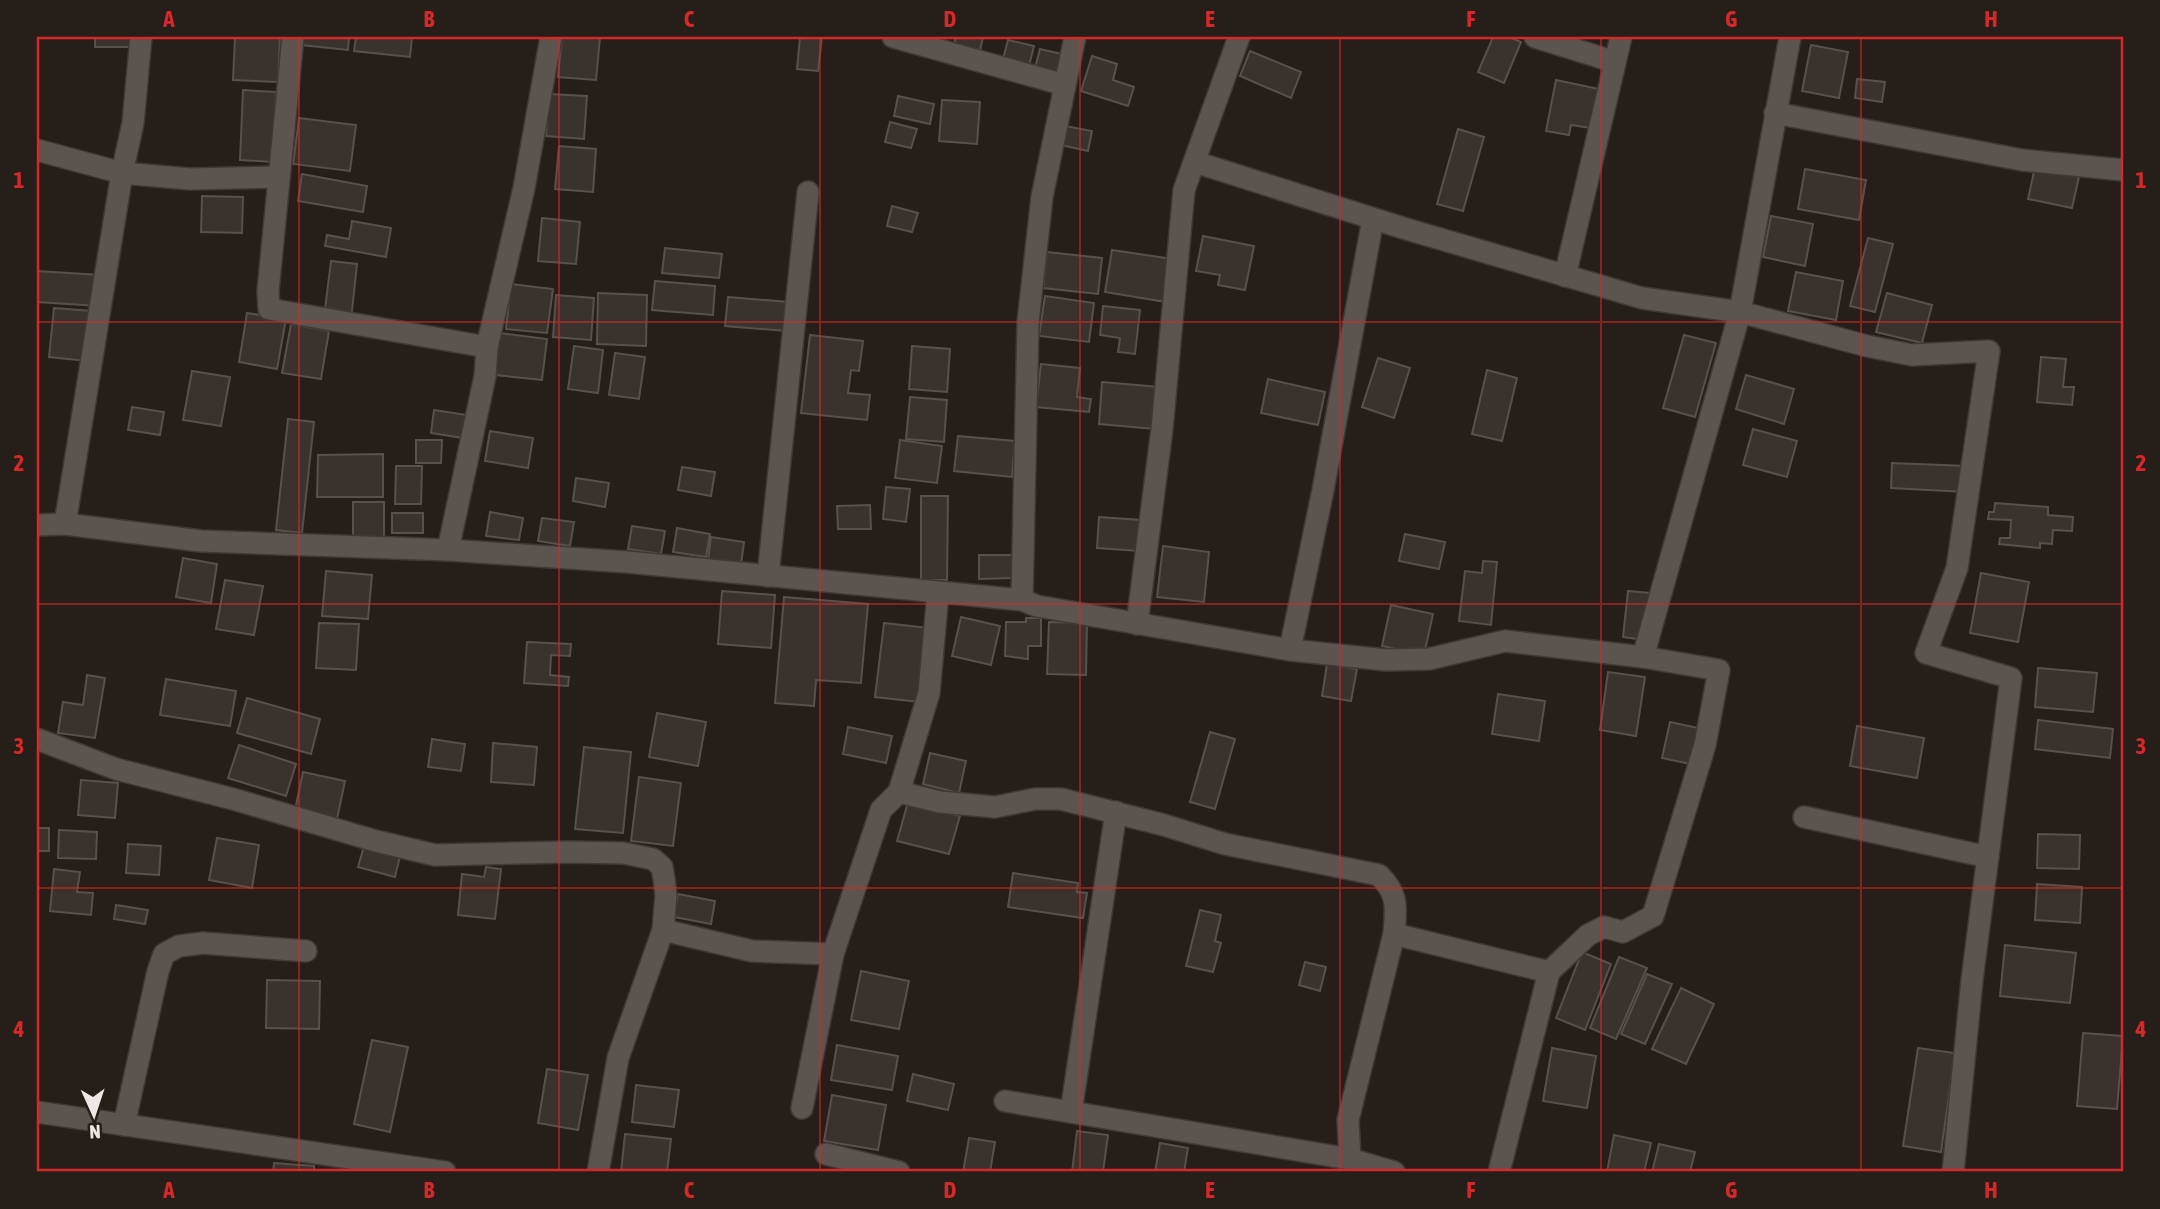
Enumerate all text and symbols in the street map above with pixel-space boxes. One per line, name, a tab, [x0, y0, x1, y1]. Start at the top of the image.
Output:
text: A	[162, 6, 175, 32]
text: B	[424, 6, 435, 32]
text: C	[684, 6, 695, 32]
text: D	[944, 6, 957, 32]
text: E	[1205, 6, 1215, 32]
text: F	[1466, 6, 1476, 32]
text: G	[1725, 6, 1737, 32]
text: H	[1984, 6, 1998, 32]
text: 1	[14, 167, 25, 193]
text: 1	[2136, 167, 2147, 193]
text: 2	[14, 450, 24, 476]
text: 2	[2136, 450, 2146, 476]
text: 3	[14, 733, 24, 759]
text: 3	[2136, 733, 2146, 759]
text: 4	[13, 1016, 25, 1042]
text: 4	[2135, 1016, 2147, 1042]
north arrow	[60, 1080, 130, 1150]
text: N	[89, 1121, 101, 1143]
text: A	[162, 1177, 175, 1203]
text: B	[424, 1177, 435, 1203]
text: C	[684, 1177, 695, 1203]
text: D	[944, 1177, 957, 1203]
text: E	[1205, 1177, 1215, 1203]
text: F	[1466, 1177, 1476, 1203]
text: G	[1725, 1177, 1737, 1203]
text: H	[1984, 1177, 1998, 1203]

